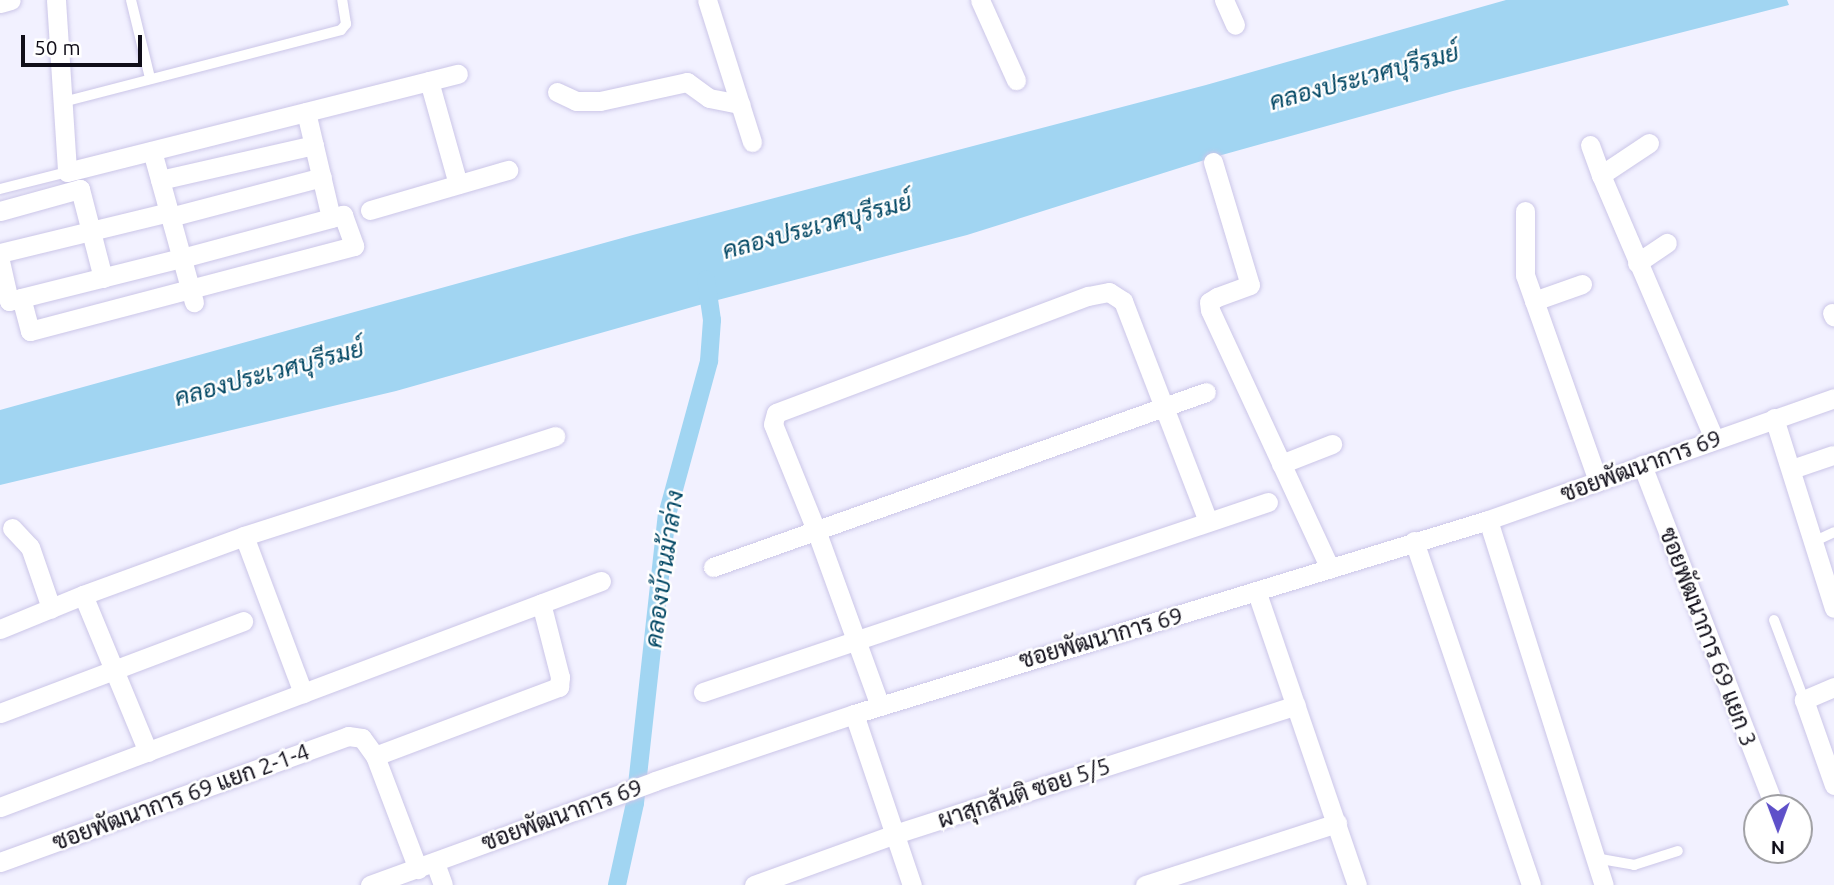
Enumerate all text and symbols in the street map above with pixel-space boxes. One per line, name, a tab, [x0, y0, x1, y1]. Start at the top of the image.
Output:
scale bar	[24, 21, 145, 65]
text: 50 m	[34, 35, 81, 59]
water label: คลองประเวศบุรีรมย์	[1266, 38, 1462, 116]
water label: คลองประเวศบุรีรมย์	[719, 187, 915, 265]
water label: คลองประเวศบุรีรมย์	[171, 334, 367, 412]
street label: ซอยพัฒนาการ 69	[1557, 424, 1725, 508]
water label: คลองบ้านม้าล่าง	[639, 488, 689, 650]
street label: ซอยพัฒนาการ 69 แยก 3	[1653, 524, 1763, 750]
street label: ซอยพัฒนาการ 69	[1016, 601, 1186, 675]
street label: ซอยพัฒนาการ 69 แยก 2-1-4	[49, 738, 313, 856]
street label: ผาสุกสันติ ซอย 5/5	[934, 752, 1114, 834]
street label: ซอยพัฒนาการ 69	[478, 773, 646, 857]
north arrow	[1743, 794, 1813, 864]
text: N	[1771, 837, 1785, 859]

